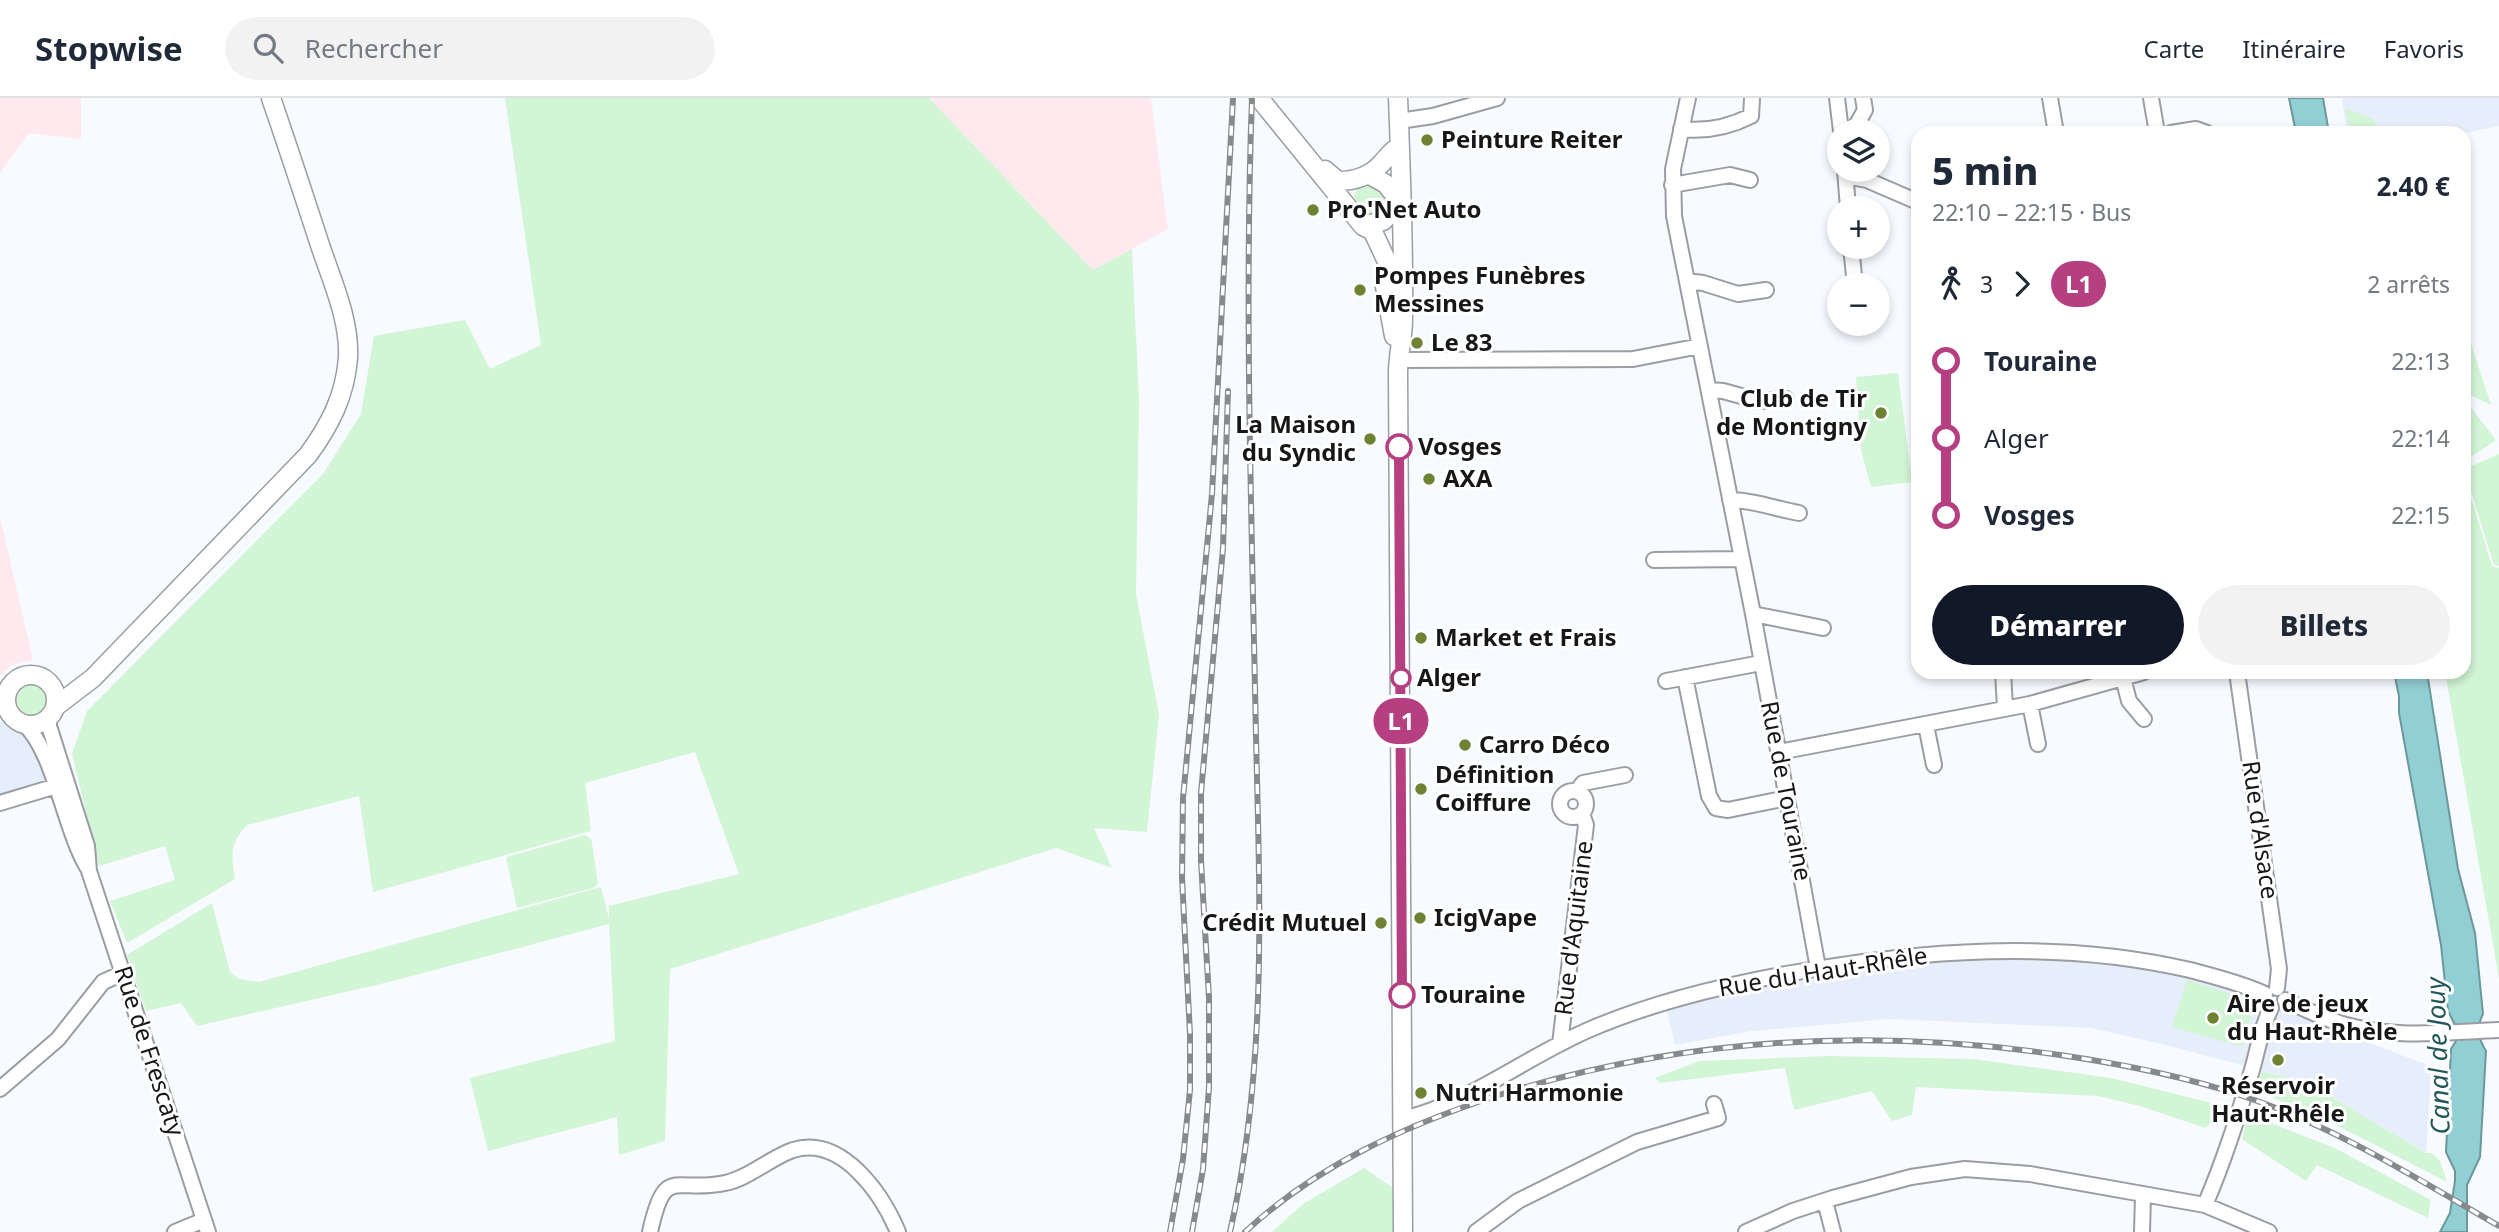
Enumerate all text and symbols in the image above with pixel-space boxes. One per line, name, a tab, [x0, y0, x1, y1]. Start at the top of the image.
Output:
search box	[225, 17, 715, 80]
text: Stopwise	[35, 26, 183, 71]
icon: search	[249, 29, 287, 67]
text: Rechercher	[305, 30, 443, 66]
text: Carte	[2144, 32, 2204, 65]
text: Itinéraire	[2242, 32, 2346, 65]
text: Favoris	[2384, 32, 2464, 65]
map controls	[1827, 119, 1890, 336]
button: layers	[1827, 119, 1890, 182]
place label: Peinture Reiter	[1441, 122, 1623, 155]
marker: Peinture Reiter	[1419, 132, 1435, 148]
text: 5 min	[1932, 144, 2038, 196]
text: 2.40 €	[2376, 168, 2450, 204]
place label: Pro'Net Auto	[1327, 192, 1481, 225]
button: +	[1827, 196, 1890, 259]
text: 22:10 – 22:15 · Bus	[1932, 196, 2131, 228]
marker: Pro'Net Auto	[1305, 202, 1321, 218]
place label: Pompes Funèbres Messines	[1374, 258, 1586, 319]
icon: walk	[1932, 265, 1970, 303]
icon: forward	[2003, 265, 2041, 303]
text: L1	[2065, 267, 2092, 300]
text: 3	[1980, 268, 1993, 300]
text: 2 arrêts	[2367, 268, 2450, 300]
button: −	[1827, 273, 1890, 336]
marker: Pompes Funèbres Messines	[1352, 282, 1368, 298]
place label: Le 83	[1431, 325, 1492, 358]
marker: Le 83	[1409, 335, 1425, 351]
text: Touraine	[1984, 343, 2097, 379]
text: 22:13	[2391, 345, 2450, 377]
place label: Club de Tir de Montigny	[1716, 381, 1867, 442]
marker: Club de Tir de Montigny	[1873, 405, 1889, 421]
place label: La Maison du Syndic	[1235, 407, 1356, 468]
text: Alger	[1984, 420, 2049, 456]
text: 22:14	[2391, 422, 2450, 454]
place label: Vosges	[1418, 429, 1502, 462]
marker: La Maison du Syndic	[1362, 431, 1378, 447]
marker: Vosges	[1386, 434, 1412, 460]
place label: AXA	[1443, 461, 1493, 494]
marker: AXA	[1421, 471, 1437, 487]
text: Vosges	[1984, 497, 2075, 533]
text: 22:15	[2391, 499, 2450, 531]
button: Démarrer	[1932, 585, 2184, 665]
button: Billets	[2198, 585, 2450, 665]
place label: Market et Frais	[1435, 620, 1617, 653]
marker: Market et Frais	[1413, 630, 1429, 646]
place label: Alger	[1417, 660, 1481, 693]
marker: Alger	[1391, 668, 1411, 688]
line badge: L1	[1370, 698, 1432, 744]
street label: Rue de Touraine	[1754, 698, 1821, 883]
text: L1	[1387, 704, 1415, 737]
place label: Carro Déco	[1479, 727, 1610, 760]
marker: Carro Déco	[1457, 737, 1473, 753]
place label: Définition Coiffure	[1435, 757, 1554, 818]
street label: Rue d'Alsace	[2235, 758, 2288, 901]
marker: Définition Coiffure	[1413, 781, 1429, 797]
street label: Rue d'Aquitaine	[1545, 839, 1600, 1017]
place label: IcigVape	[1434, 900, 1537, 933]
place label: Crédit Mutuel	[1202, 905, 1367, 938]
marker: IcigVape	[1412, 910, 1428, 926]
marker: Crédit Mutuel	[1373, 915, 1389, 931]
street label: Rue du Haut-Rhêle	[1716, 938, 1929, 1003]
street label: Rue de Frescaty	[107, 961, 194, 1140]
water label: Canal de Jouy	[2416, 975, 2458, 1135]
place label: Touraine	[1421, 977, 1526, 1010]
marker: Touraine	[1389, 982, 1415, 1008]
place label: Aire de jeux du Haut-Rhèle	[2227, 986, 2398, 1047]
marker: Aire de jeux du Haut-Rhèle	[2205, 1010, 2221, 1026]
marker: Réservoir Haut-Rhêle	[2270, 1052, 2286, 1068]
place label: Réservoir Haut-Rhêle	[2211, 1068, 2345, 1129]
place label: Nutri Harmonie	[1435, 1075, 1624, 1108]
marker: Nutri Harmonie	[1413, 1085, 1429, 1101]

